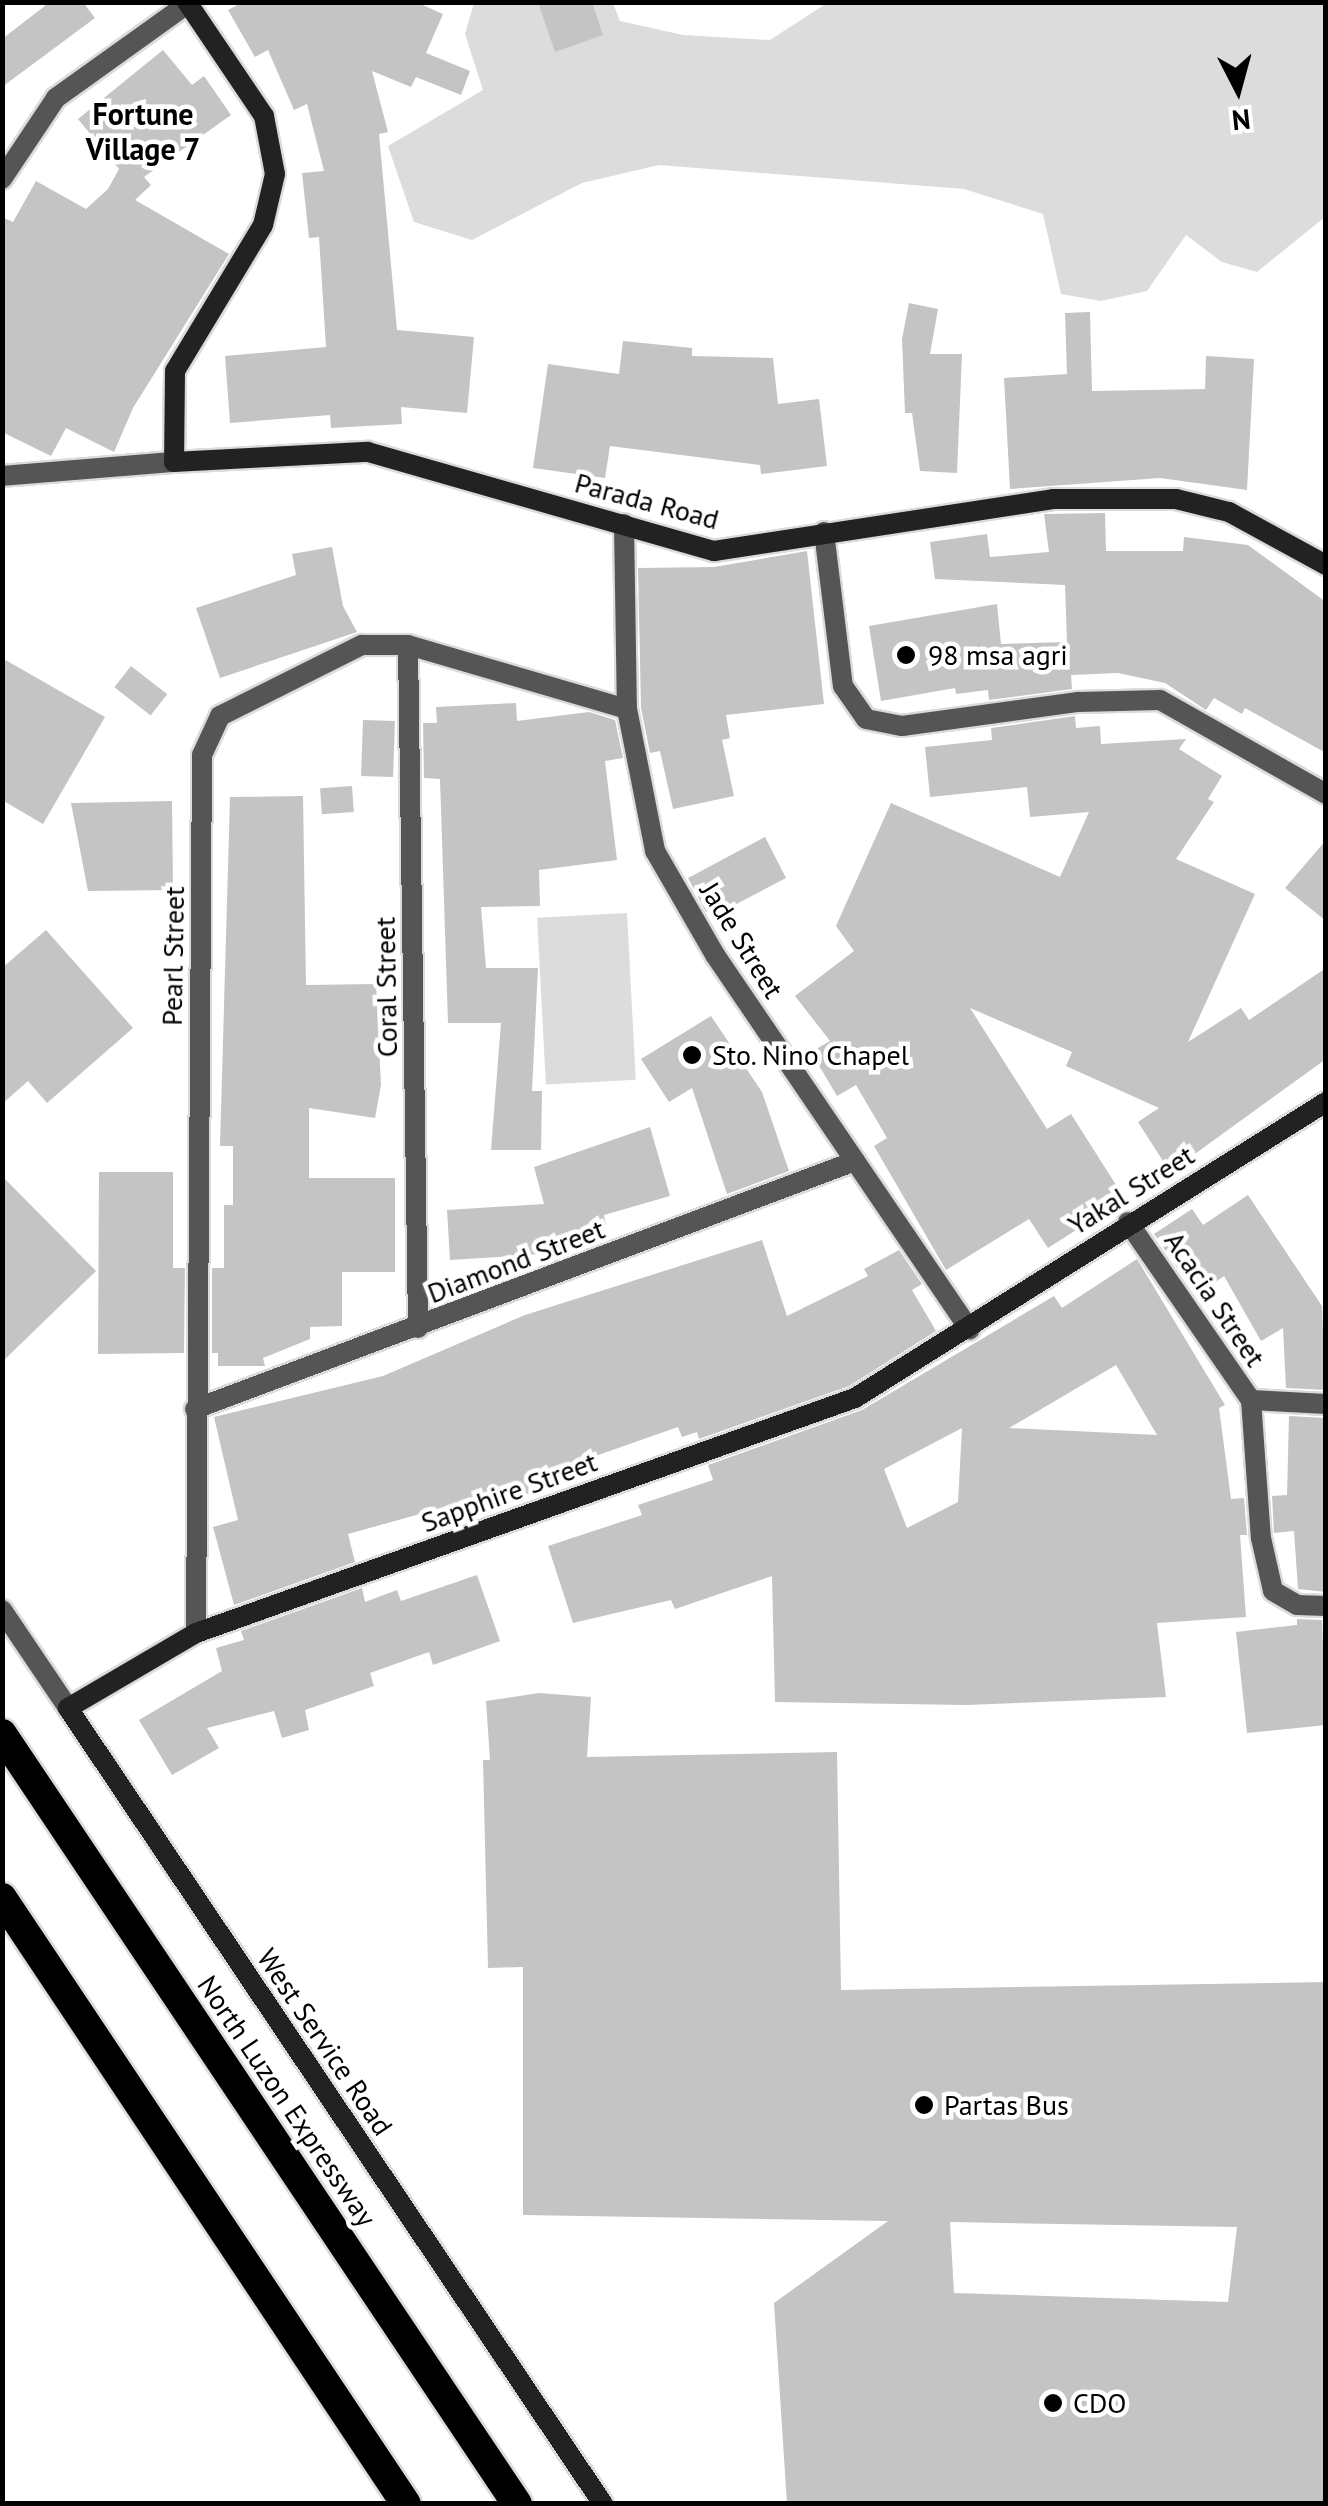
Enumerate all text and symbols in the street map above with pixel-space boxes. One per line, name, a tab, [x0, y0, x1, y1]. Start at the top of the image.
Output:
north arrow	[1188, 40, 1288, 140]
district label: Fortune Village 7	[86, 96, 200, 166]
text: N	[1230, 101, 1252, 140]
street label: Parada Road	[571, 466, 723, 536]
place label: 98 msa agri	[928, 638, 1068, 672]
marker: 98 msa agri	[893, 642, 919, 668]
street label: Jade Street	[693, 876, 791, 1004]
street label: Pearl Street	[155, 886, 191, 1026]
street label: Coral Street	[368, 916, 404, 1058]
place label: Sto. Nino Chapel	[712, 1038, 911, 1072]
marker: Sto. Nino Chapel	[681, 1044, 703, 1066]
street label: Yakal Street	[1062, 1138, 1200, 1242]
street label: Diamond Street	[423, 1212, 609, 1310]
street label: Acacia Street	[1158, 1225, 1272, 1373]
street label: Sapphire Street	[417, 1445, 601, 1539]
street label: West Service Road	[250, 1942, 400, 2142]
street label: North Luzon Expressway	[191, 1969, 383, 2233]
place label: Partas Bus	[944, 2088, 1069, 2122]
marker: Partas Bus	[913, 2094, 935, 2116]
place label: CDO	[1073, 2386, 1126, 2420]
marker: CDO	[1042, 2392, 1064, 2414]

